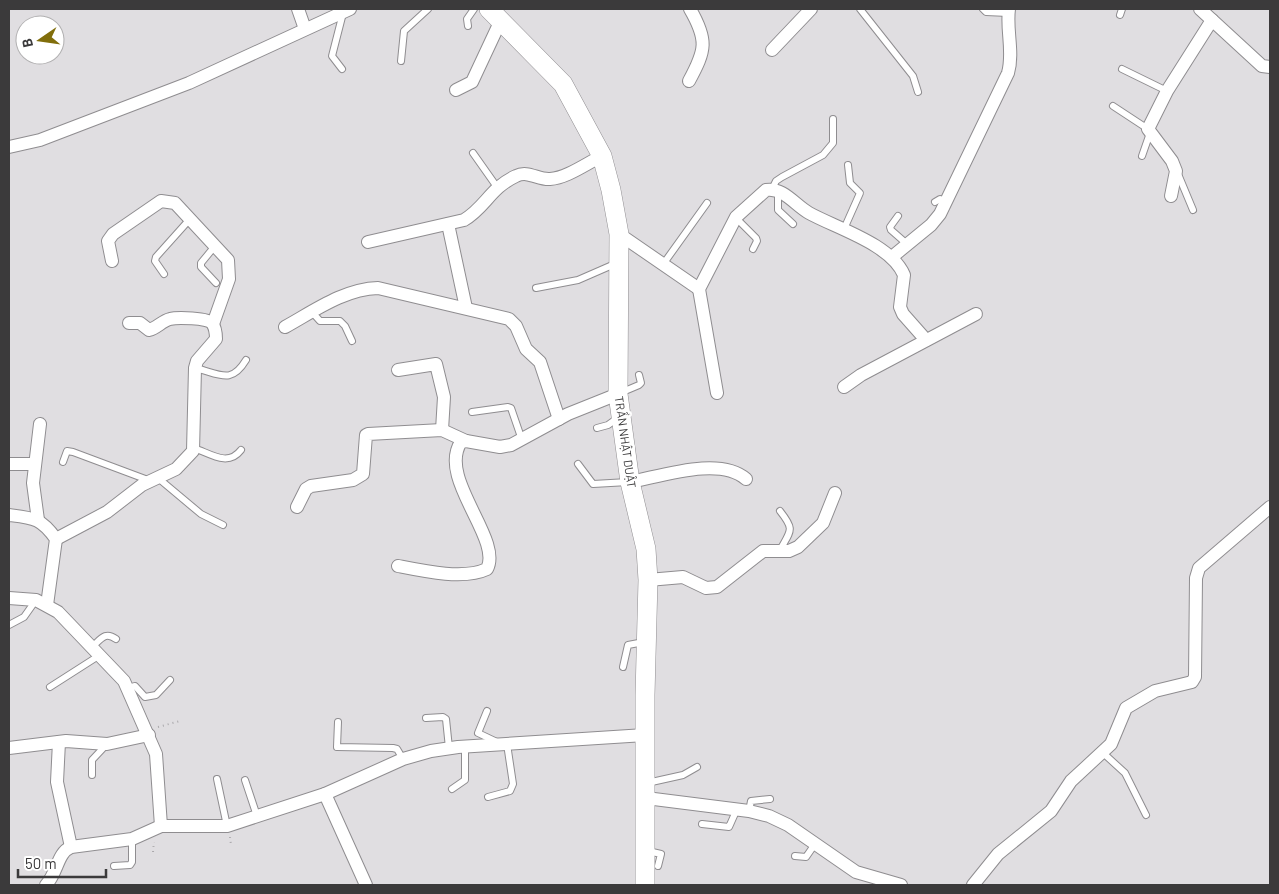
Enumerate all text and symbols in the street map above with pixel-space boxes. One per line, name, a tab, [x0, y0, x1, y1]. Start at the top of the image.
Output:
north arrow	[15, 15, 65, 65]
text: B	[18, 37, 36, 49]
street label: TRẦN NHẬT DUẬT	[613, 395, 639, 489]
scale bar	[18, 846, 105, 878]
text: 50 m	[25, 854, 57, 872]

